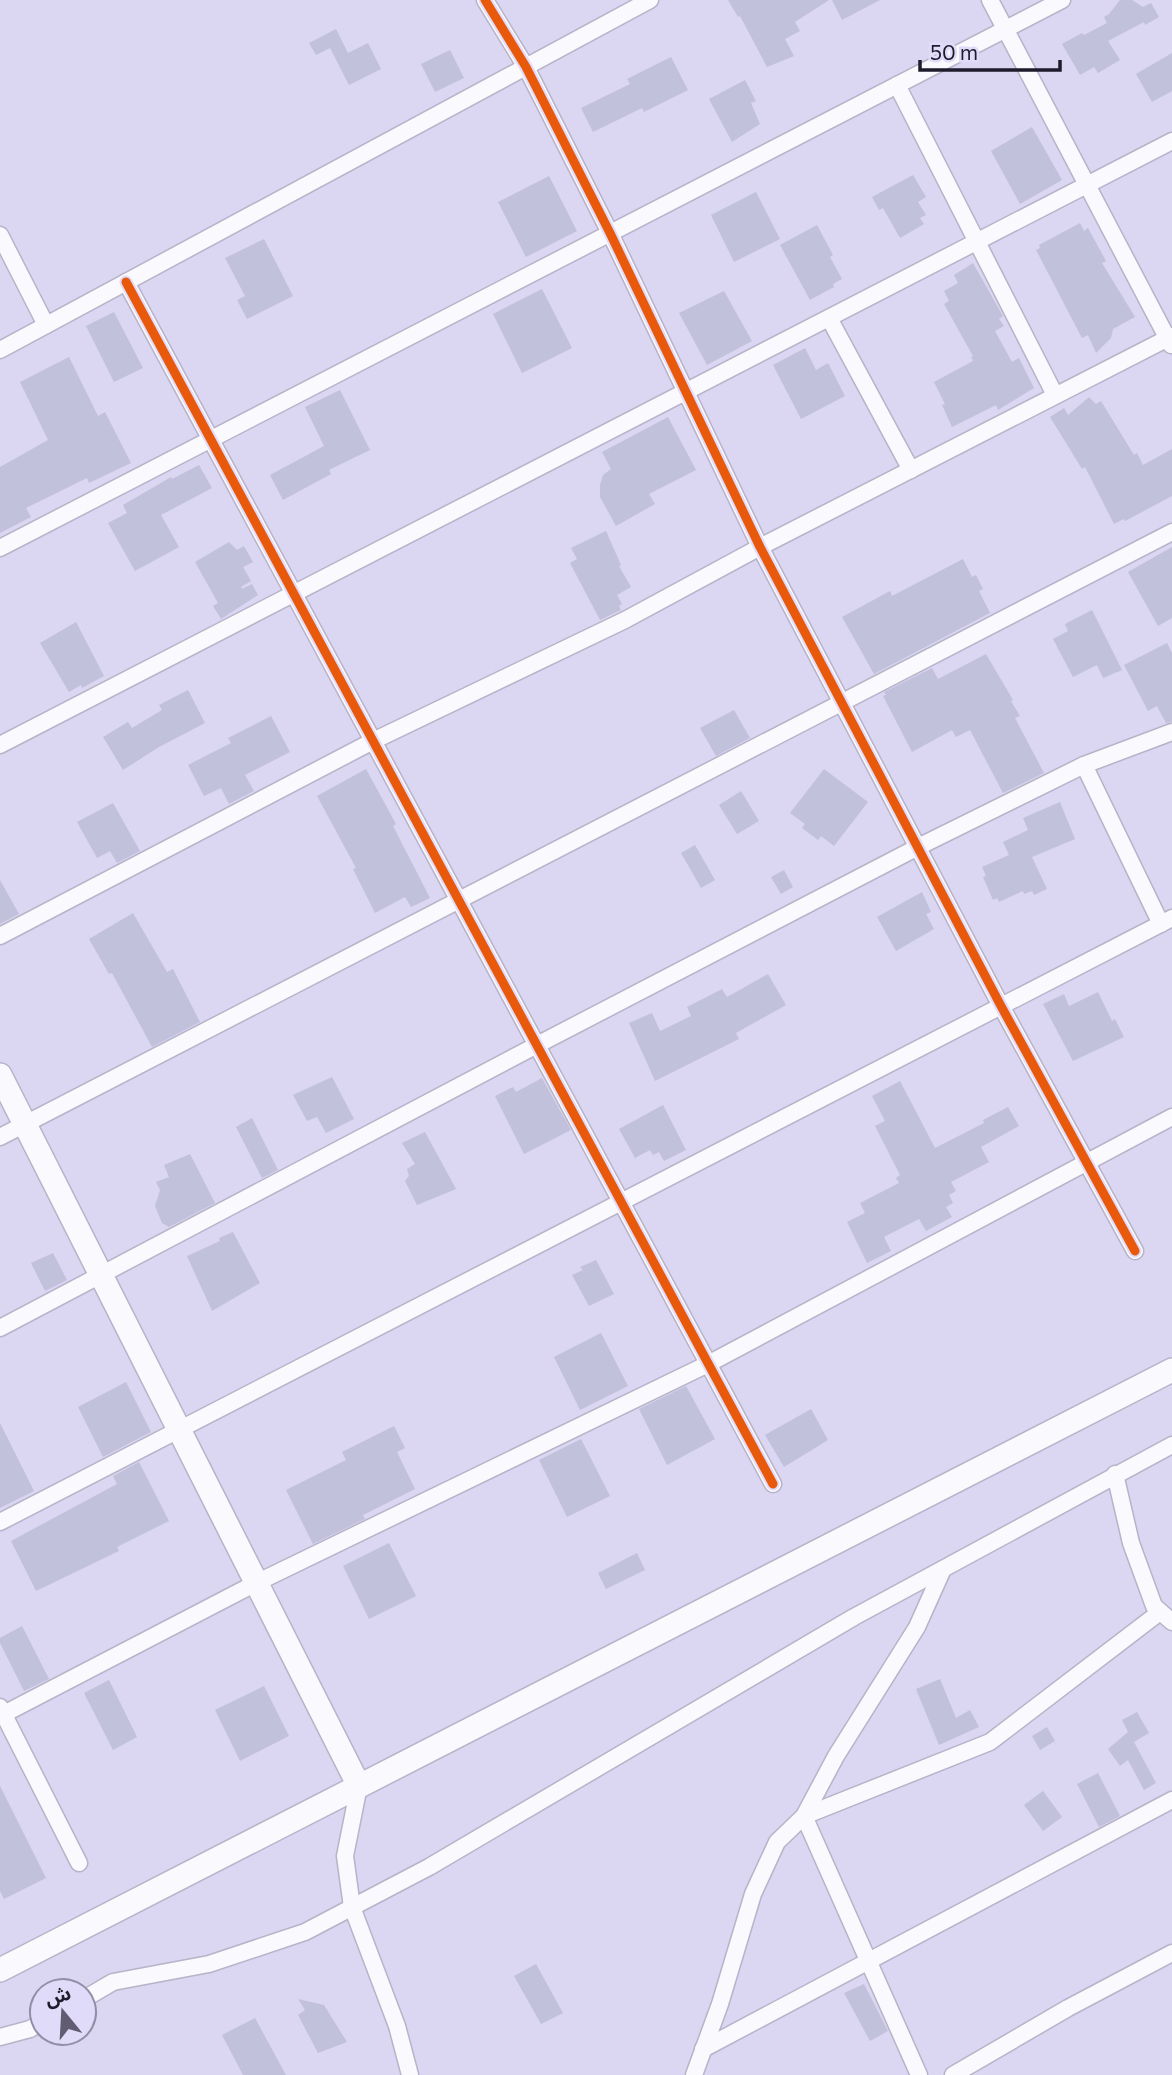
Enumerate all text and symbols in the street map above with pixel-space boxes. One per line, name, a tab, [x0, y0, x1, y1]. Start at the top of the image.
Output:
scale bar	[920, 28, 1060, 72]
text: 50 m	[930, 39, 978, 64]
north arrow	[28, 1977, 98, 2047]
text: ش	[42, 1980, 74, 2010]

